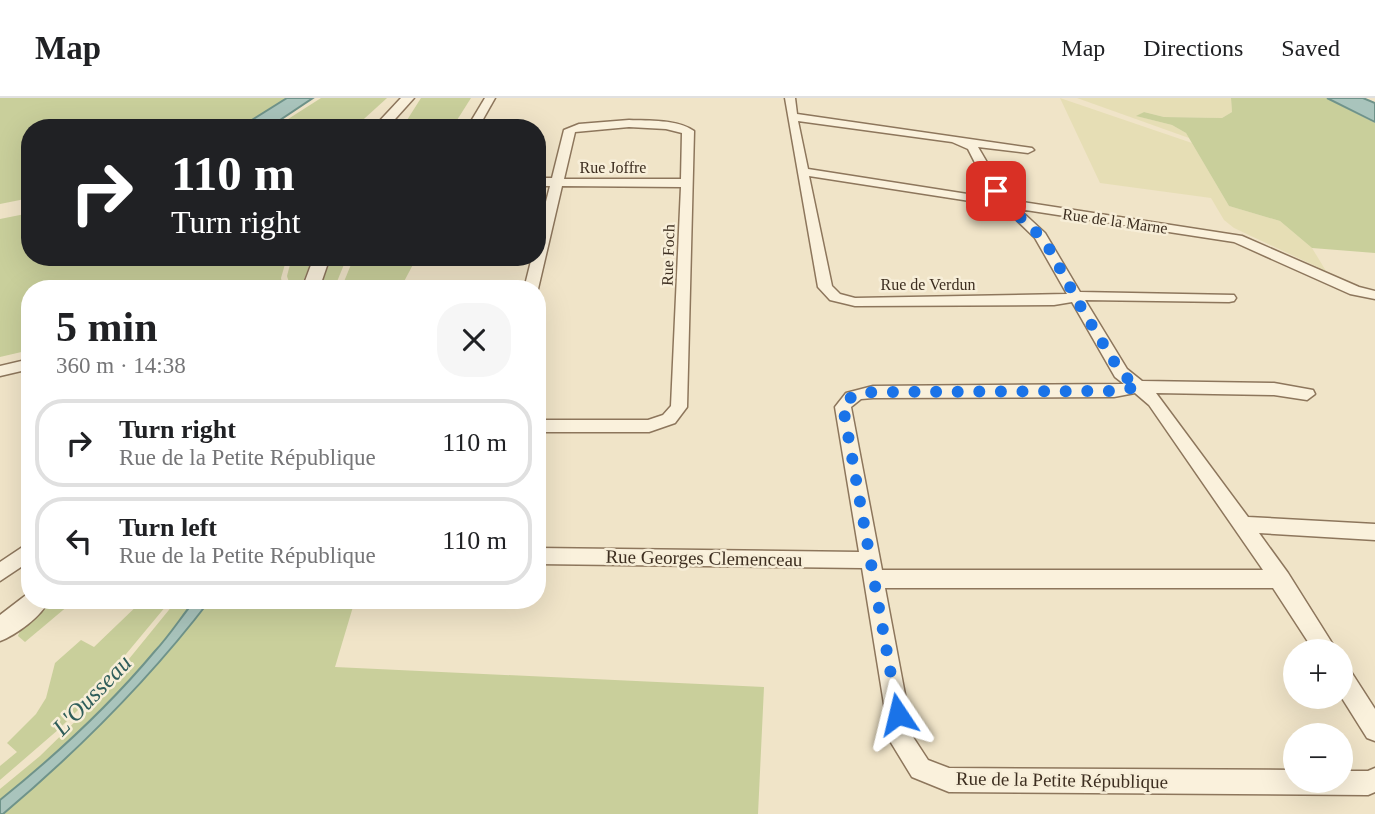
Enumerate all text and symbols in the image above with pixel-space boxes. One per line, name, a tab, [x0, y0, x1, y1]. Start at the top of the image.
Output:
text: Map	[35, 30, 101, 66]
text: Map	[1061, 35, 1105, 61]
text: Directions	[1143, 35, 1243, 61]
text: Saved	[1281, 35, 1340, 61]
text: 110 m	[171, 146, 295, 201]
icon: right	[56, 147, 147, 238]
street label: Rue Joffre	[580, 159, 646, 176]
pin	[966, 161, 1026, 221]
icon: arrive	[977, 172, 1015, 210]
text: Turn right	[171, 204, 301, 240]
street label: Rue de la Marne	[1061, 205, 1169, 237]
street label: Rue Foch	[658, 224, 678, 286]
street label: Rue de Verdun	[881, 276, 975, 293]
button: close	[437, 303, 511, 377]
text: 5 min	[56, 304, 158, 350]
text: 360 m · 14:38	[56, 353, 186, 378]
text: Turn right	[119, 415, 236, 444]
icon: right	[60, 424, 98, 462]
text: 110 m	[442, 428, 507, 457]
text: Rue de la Petite République	[119, 445, 376, 470]
text: Turn left	[119, 513, 217, 542]
icon: left	[60, 522, 98, 560]
text: 110 m	[442, 526, 507, 555]
text: Rue de la Petite République	[119, 543, 376, 568]
street label: Rue Georges Clemenceau	[605, 546, 803, 570]
map controls	[1283, 639, 1353, 793]
button: +	[1283, 639, 1353, 709]
water label: L'Ousseau	[47, 650, 136, 741]
position arrow	[861, 677, 935, 751]
button: −	[1283, 723, 1353, 793]
street label: Rue de la Petite République	[956, 768, 1168, 792]

